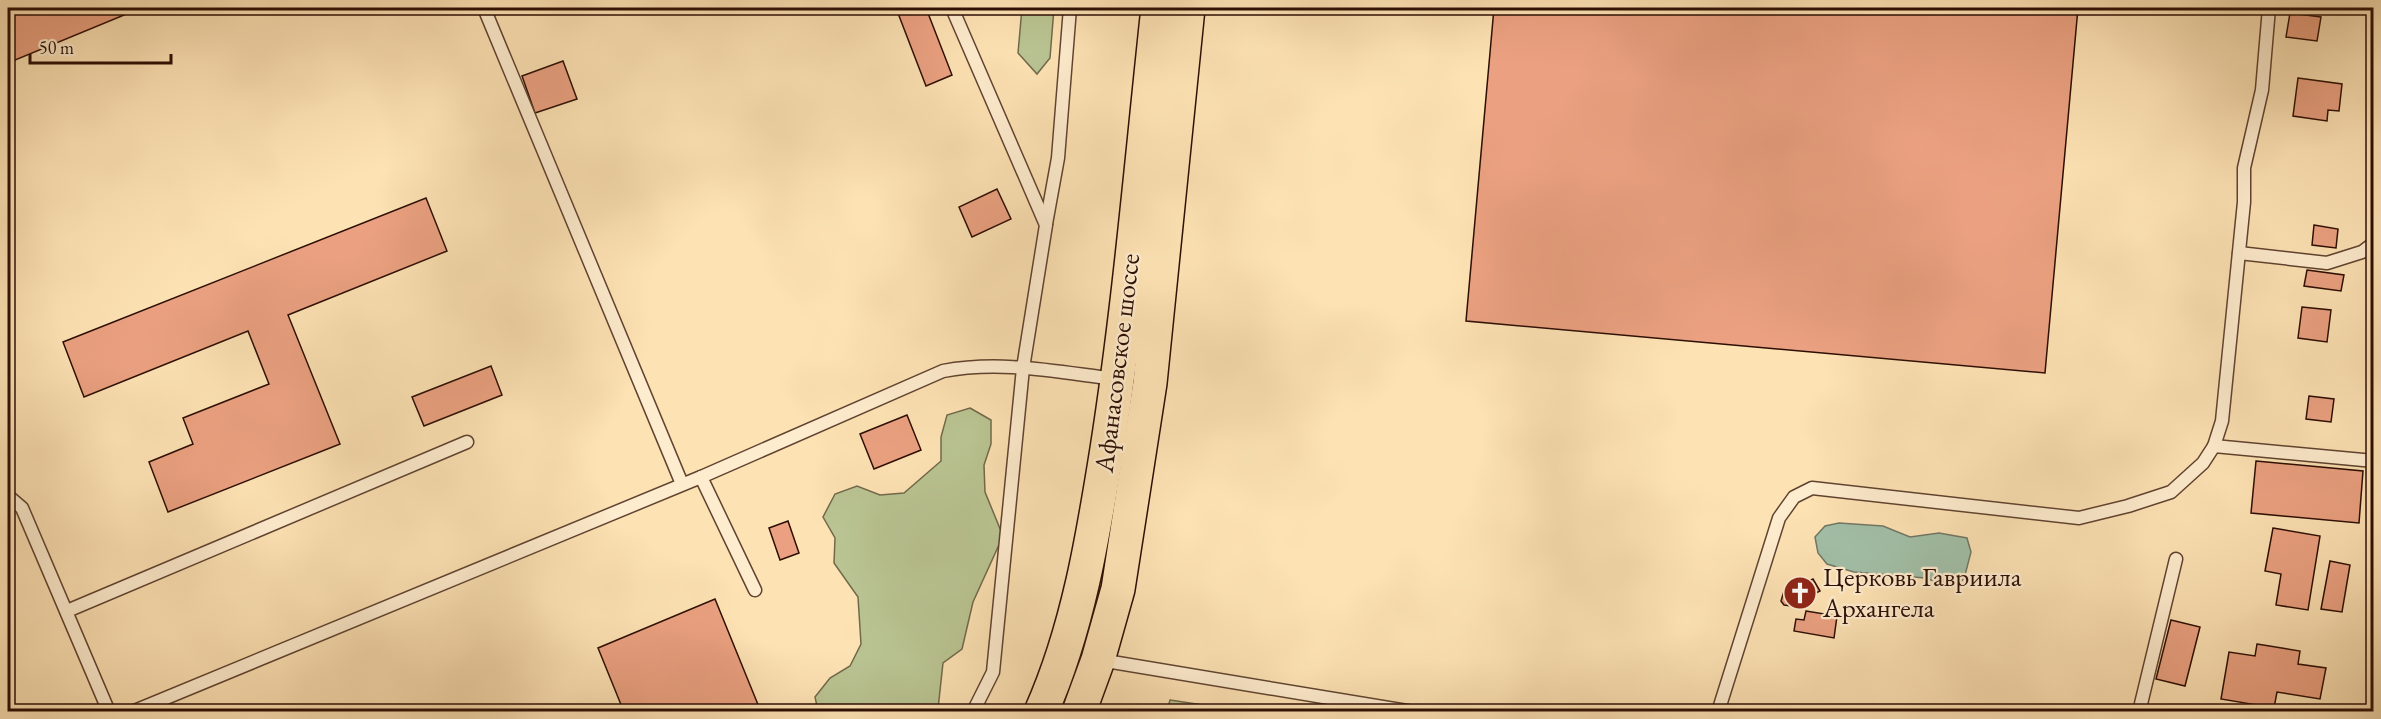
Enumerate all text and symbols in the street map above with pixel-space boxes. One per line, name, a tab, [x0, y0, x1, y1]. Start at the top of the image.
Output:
scale bar	[30, 27, 171, 65]
text: 50 m	[39, 36, 74, 59]
street label: Афанасовское шоссе	[1086, 251, 1147, 476]
place label: Церковь Гавриила Архангела	[1822, 559, 2022, 625]
church icon: Церковь Гавриила Архангела	[1782, 575, 1818, 611]

